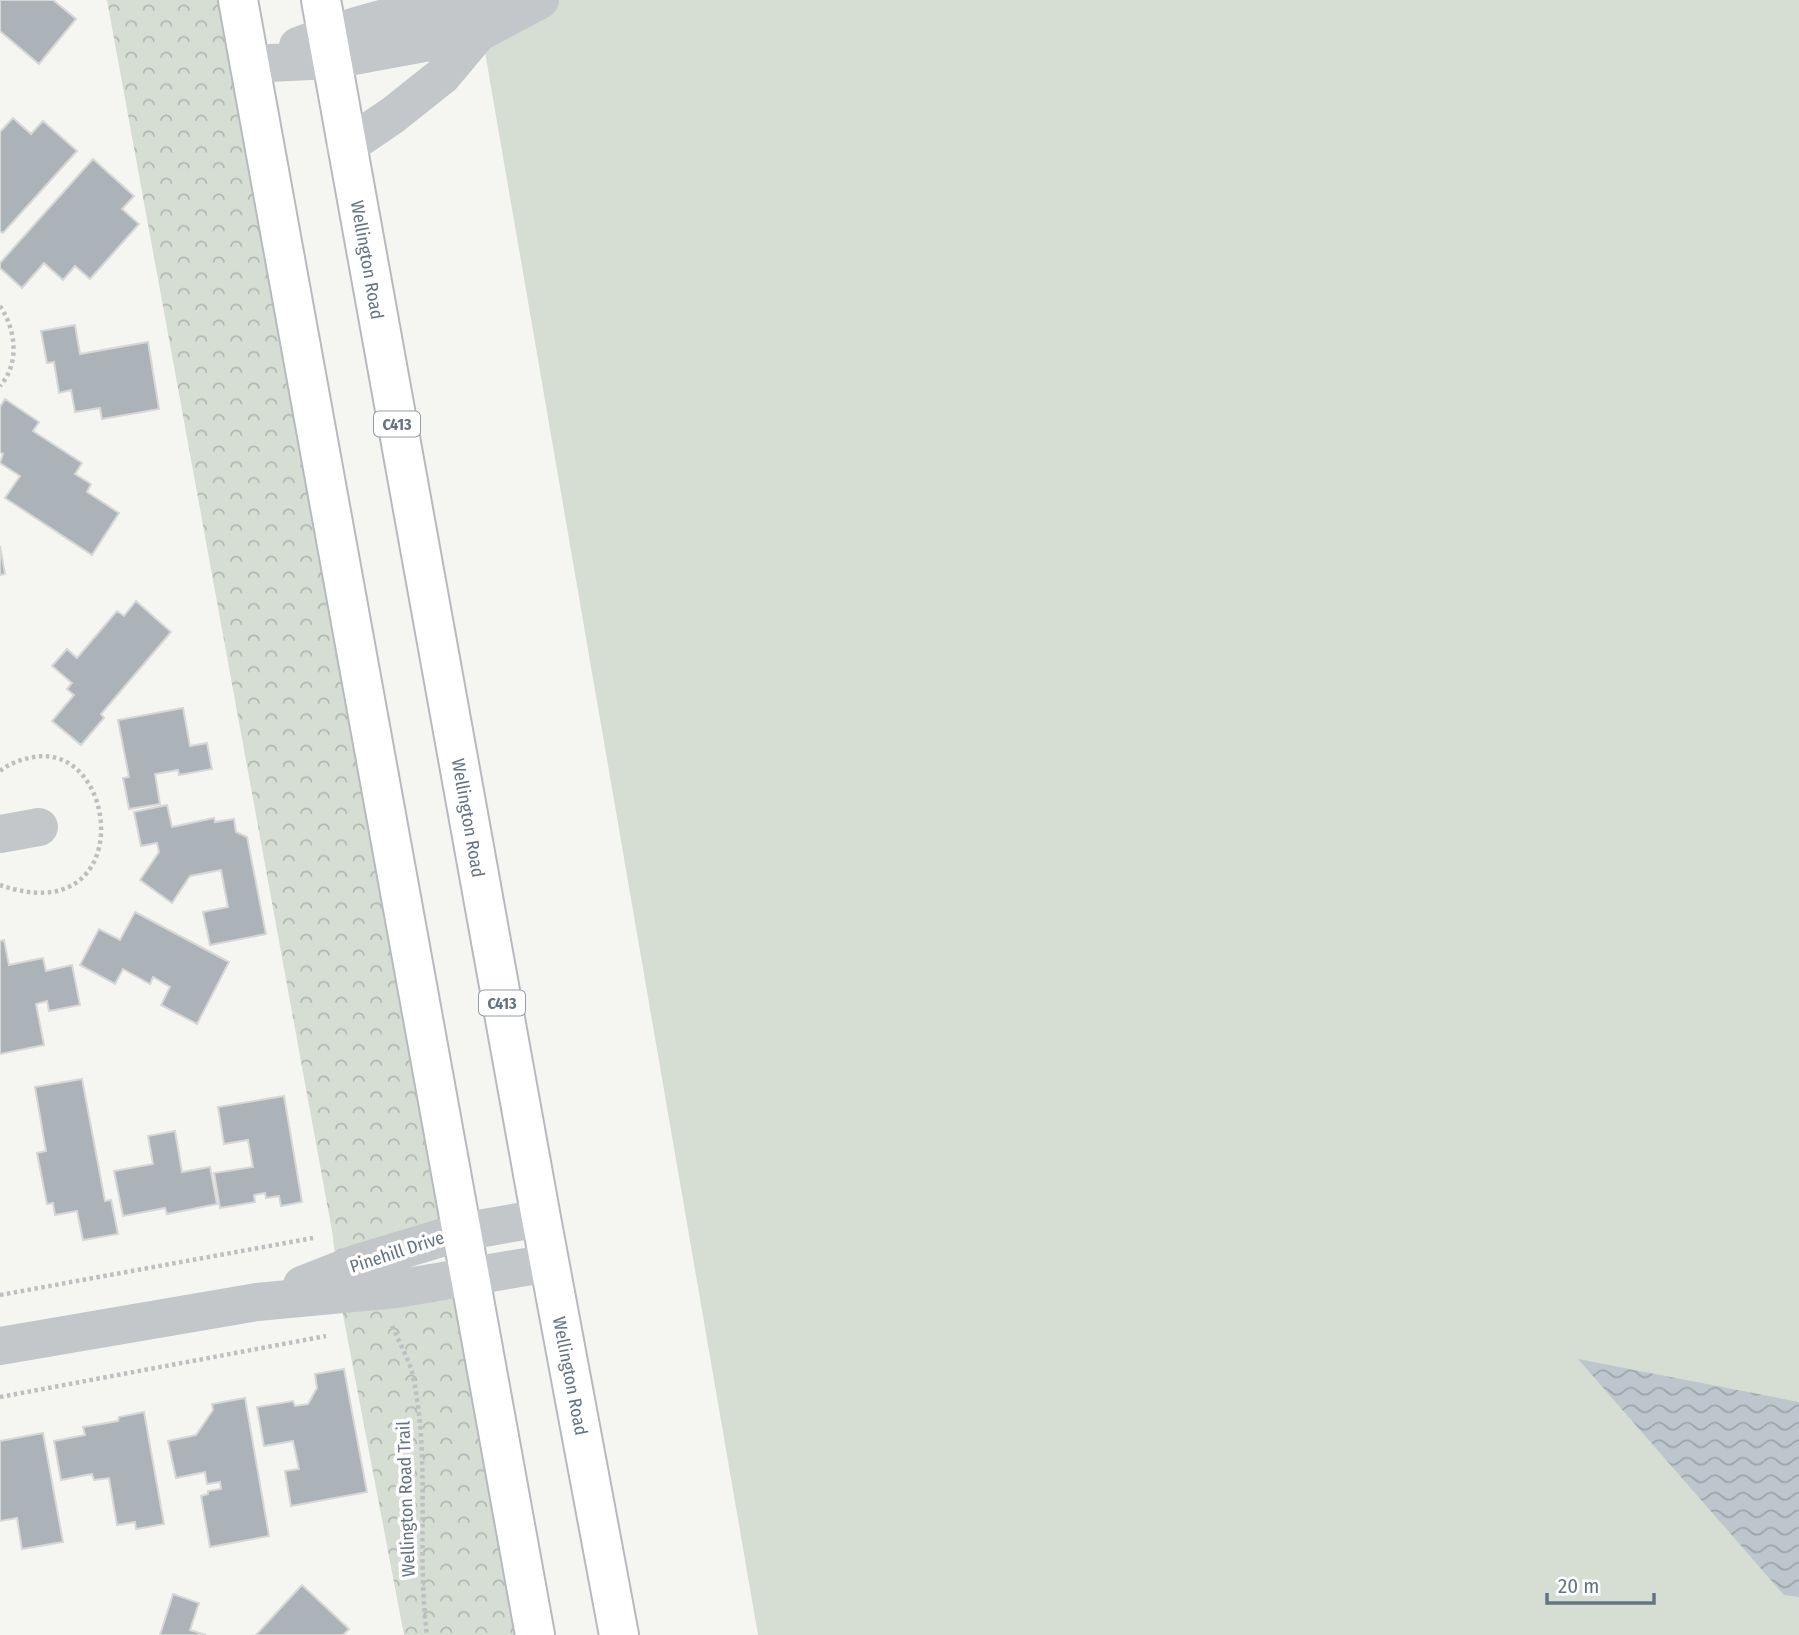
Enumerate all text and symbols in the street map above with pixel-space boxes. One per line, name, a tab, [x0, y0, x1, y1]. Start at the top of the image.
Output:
street label: Wellington Road	[346, 199, 388, 321]
road number: C413	[374, 412, 420, 436]
street label: Wellington Road	[447, 757, 489, 879]
road number: C413	[479, 990, 525, 1015]
street label: Pinehill Drive	[347, 1226, 447, 1278]
street label: Wellington Road	[548, 1315, 592, 1437]
street label: Wellington Road Trail	[392, 1420, 420, 1577]
scale bar	[1547, 1562, 1654, 1606]
text: 20 m	[1558, 1573, 1599, 1599]

